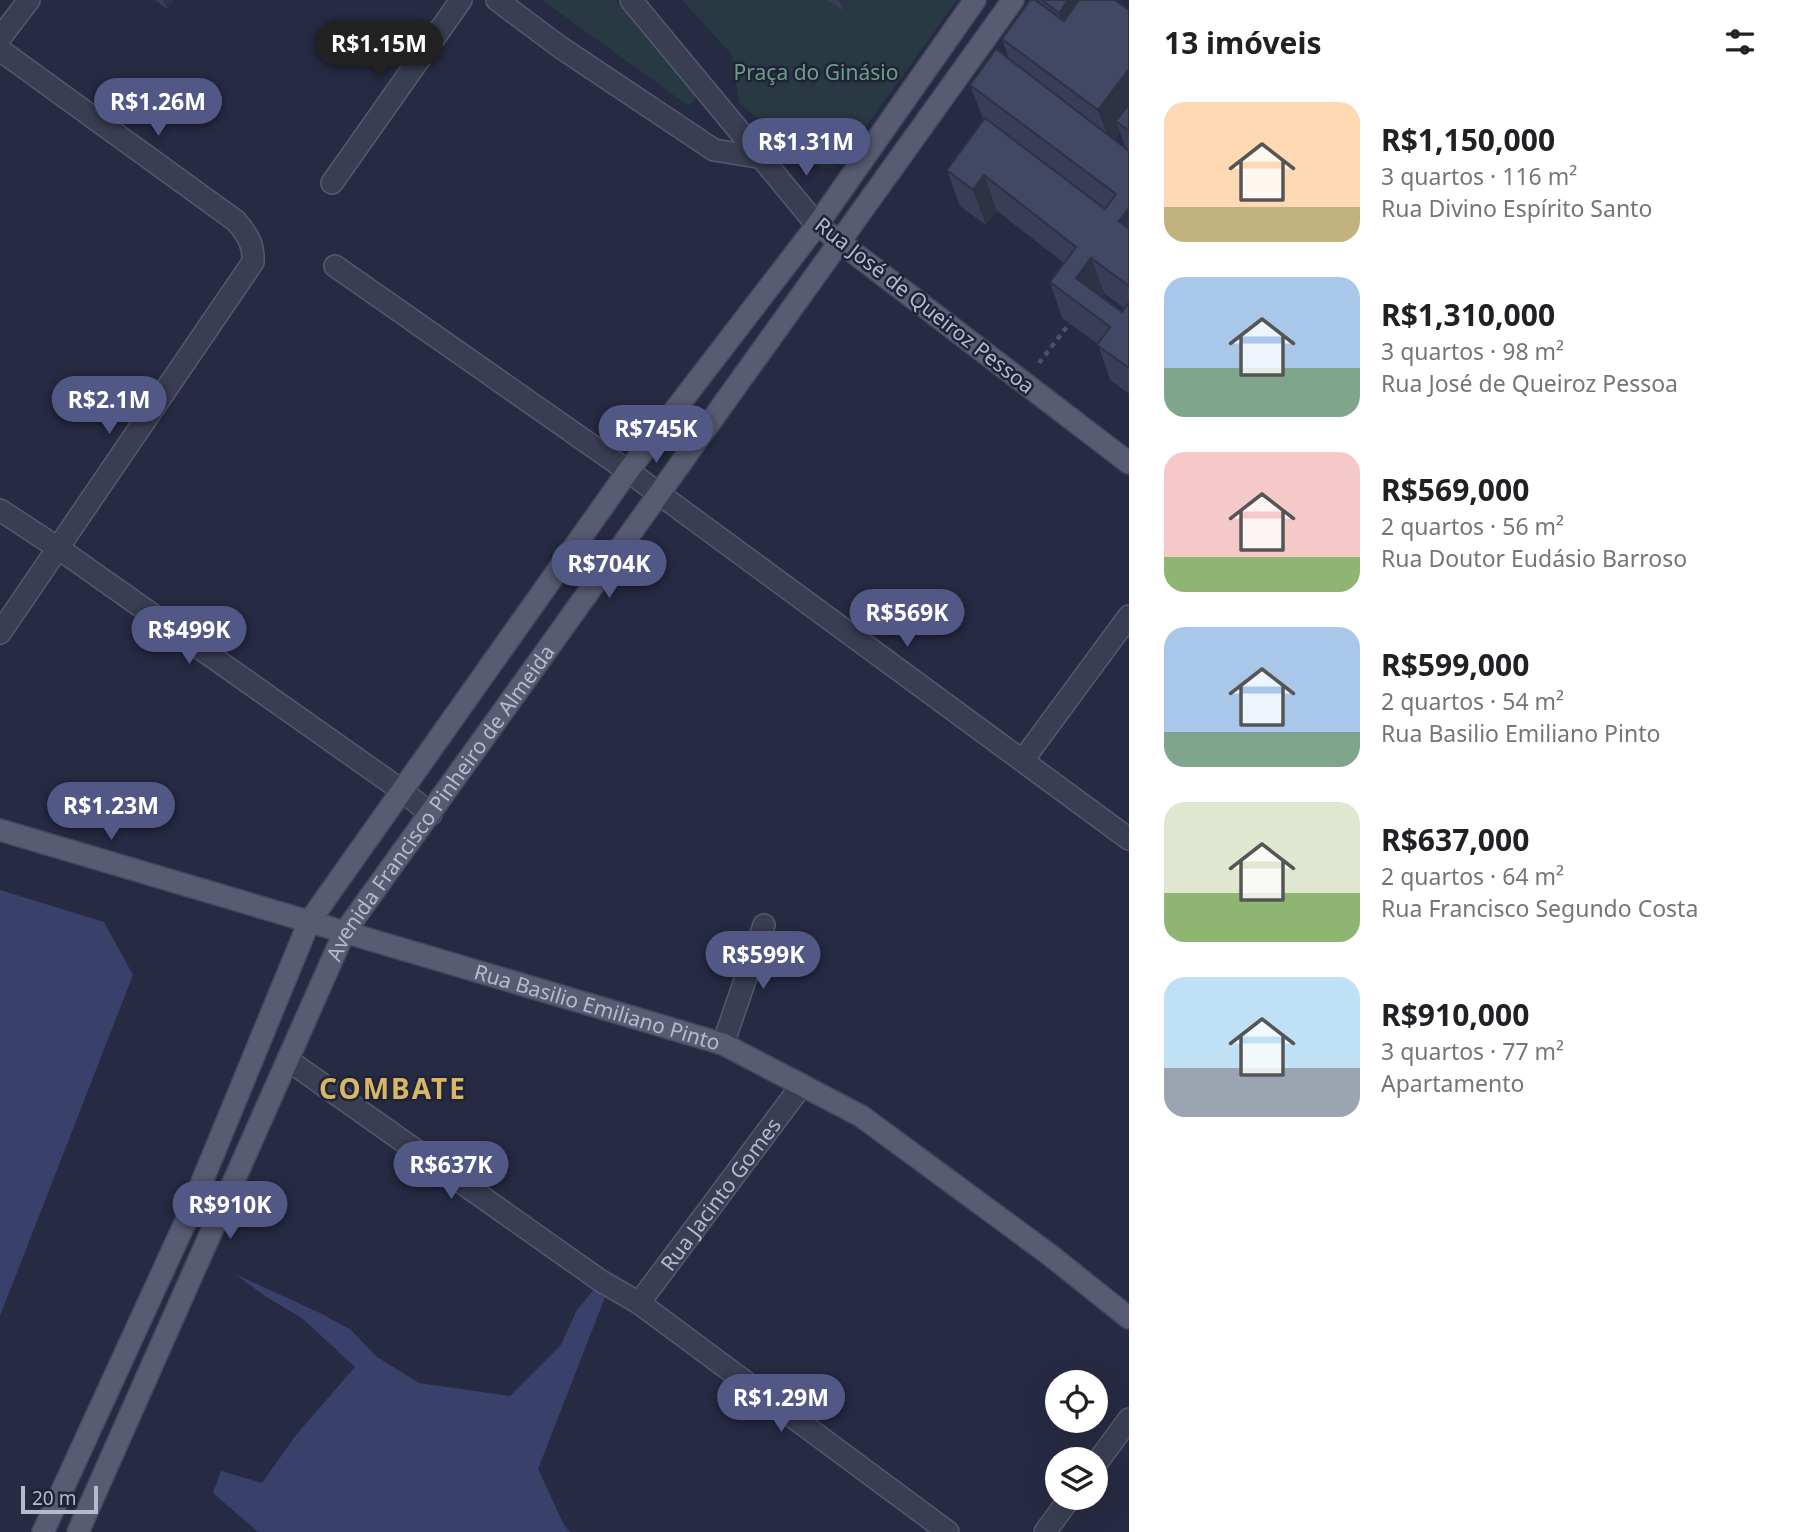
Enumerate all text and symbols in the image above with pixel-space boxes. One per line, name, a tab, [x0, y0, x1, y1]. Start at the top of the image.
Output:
pin: R$1.15M	[314, 20, 444, 80]
text: 13 imóveis	[1164, 22, 1322, 63]
icon: filters	[1721, 23, 1759, 61]
text: R$1.15M	[331, 27, 427, 59]
park label: Praça do Ginásio	[734, 58, 898, 86]
pin: R$1.26M	[93, 78, 223, 138]
text: R$1.26M	[110, 85, 206, 117]
pin: R$1.31M	[741, 118, 871, 178]
text: R$1,150,000	[1381, 119, 1555, 160]
text: R$1.31M	[758, 125, 854, 157]
icon: home	[1220, 130, 1304, 214]
text: 3 quartos · 116 m²	[1381, 160, 1577, 192]
text: Rua Divino Espírito Santo	[1381, 192, 1652, 224]
street label: Rua José de Queiroz Pessoa	[810, 210, 1040, 400]
text: R$1,310,000	[1381, 294, 1555, 335]
icon: home	[1220, 305, 1304, 389]
text: 3 quartos · 98 m²	[1381, 335, 1564, 367]
text: Rua José de Queiroz Pessoa	[1381, 367, 1678, 399]
pin: R$2.1M	[52, 376, 166, 436]
text: R$2.1M	[68, 383, 150, 415]
pin: R$745K	[599, 406, 713, 465]
text: R$745K	[615, 412, 697, 444]
text: R$569,000	[1381, 469, 1529, 510]
icon: home	[1220, 480, 1304, 564]
text: 2 quartos · 56 m²	[1381, 510, 1564, 542]
pin: R$704K	[552, 540, 666, 600]
text: Rua Doutor Eudásio Barroso	[1381, 542, 1687, 574]
text: R$704K	[568, 547, 650, 579]
pin: R$569K	[850, 590, 964, 649]
text: R$569K	[866, 596, 948, 628]
pin: R$499K	[132, 606, 246, 666]
text: R$499K	[148, 613, 230, 645]
street label: Avenida Francisco Pinheiro de Almeida	[319, 639, 561, 965]
text: R$599,000	[1381, 644, 1529, 685]
icon: home	[1220, 655, 1304, 739]
text: 2 quartos · 54 m²	[1381, 685, 1564, 717]
text: Rua Basilio Emiliano Pinto	[1381, 717, 1660, 749]
pin: R$1.23M	[46, 782, 176, 842]
text: R$1.23M	[63, 789, 159, 821]
text: R$637,000	[1381, 819, 1529, 860]
icon: home	[1220, 830, 1304, 914]
text: 2 quartos · 64 m²	[1381, 860, 1564, 892]
text: Rua Francisco Segundo Costa	[1381, 892, 1698, 924]
pin: R$599K	[706, 932, 820, 991]
text: R$599K	[722, 938, 804, 970]
street label: Rua Basilio Emiliano Pinto	[471, 957, 724, 1056]
text: R$910,000	[1381, 994, 1529, 1035]
icon: home	[1220, 1005, 1304, 1089]
text: 3 quartos · 77 m²	[1381, 1035, 1564, 1067]
text: Apartamento	[1381, 1067, 1524, 1099]
district label: COMBATE	[319, 1069, 467, 1107]
street label: Rua Jacinto Gomes	[654, 1112, 787, 1276]
pin: R$637K	[394, 1142, 508, 1201]
text: R$637K	[410, 1148, 492, 1180]
pin: R$910K	[173, 1182, 287, 1241]
text: R$910K	[189, 1188, 271, 1220]
map controls	[1045, 1370, 1108, 1510]
button: locate	[1045, 1370, 1108, 1433]
pin: R$1.29M	[716, 1374, 846, 1434]
text: R$1.29M	[733, 1381, 829, 1413]
button: layers	[1045, 1447, 1108, 1510]
scale bar	[21, 1483, 98, 1515]
text: 20 m	[32, 1485, 76, 1511]

